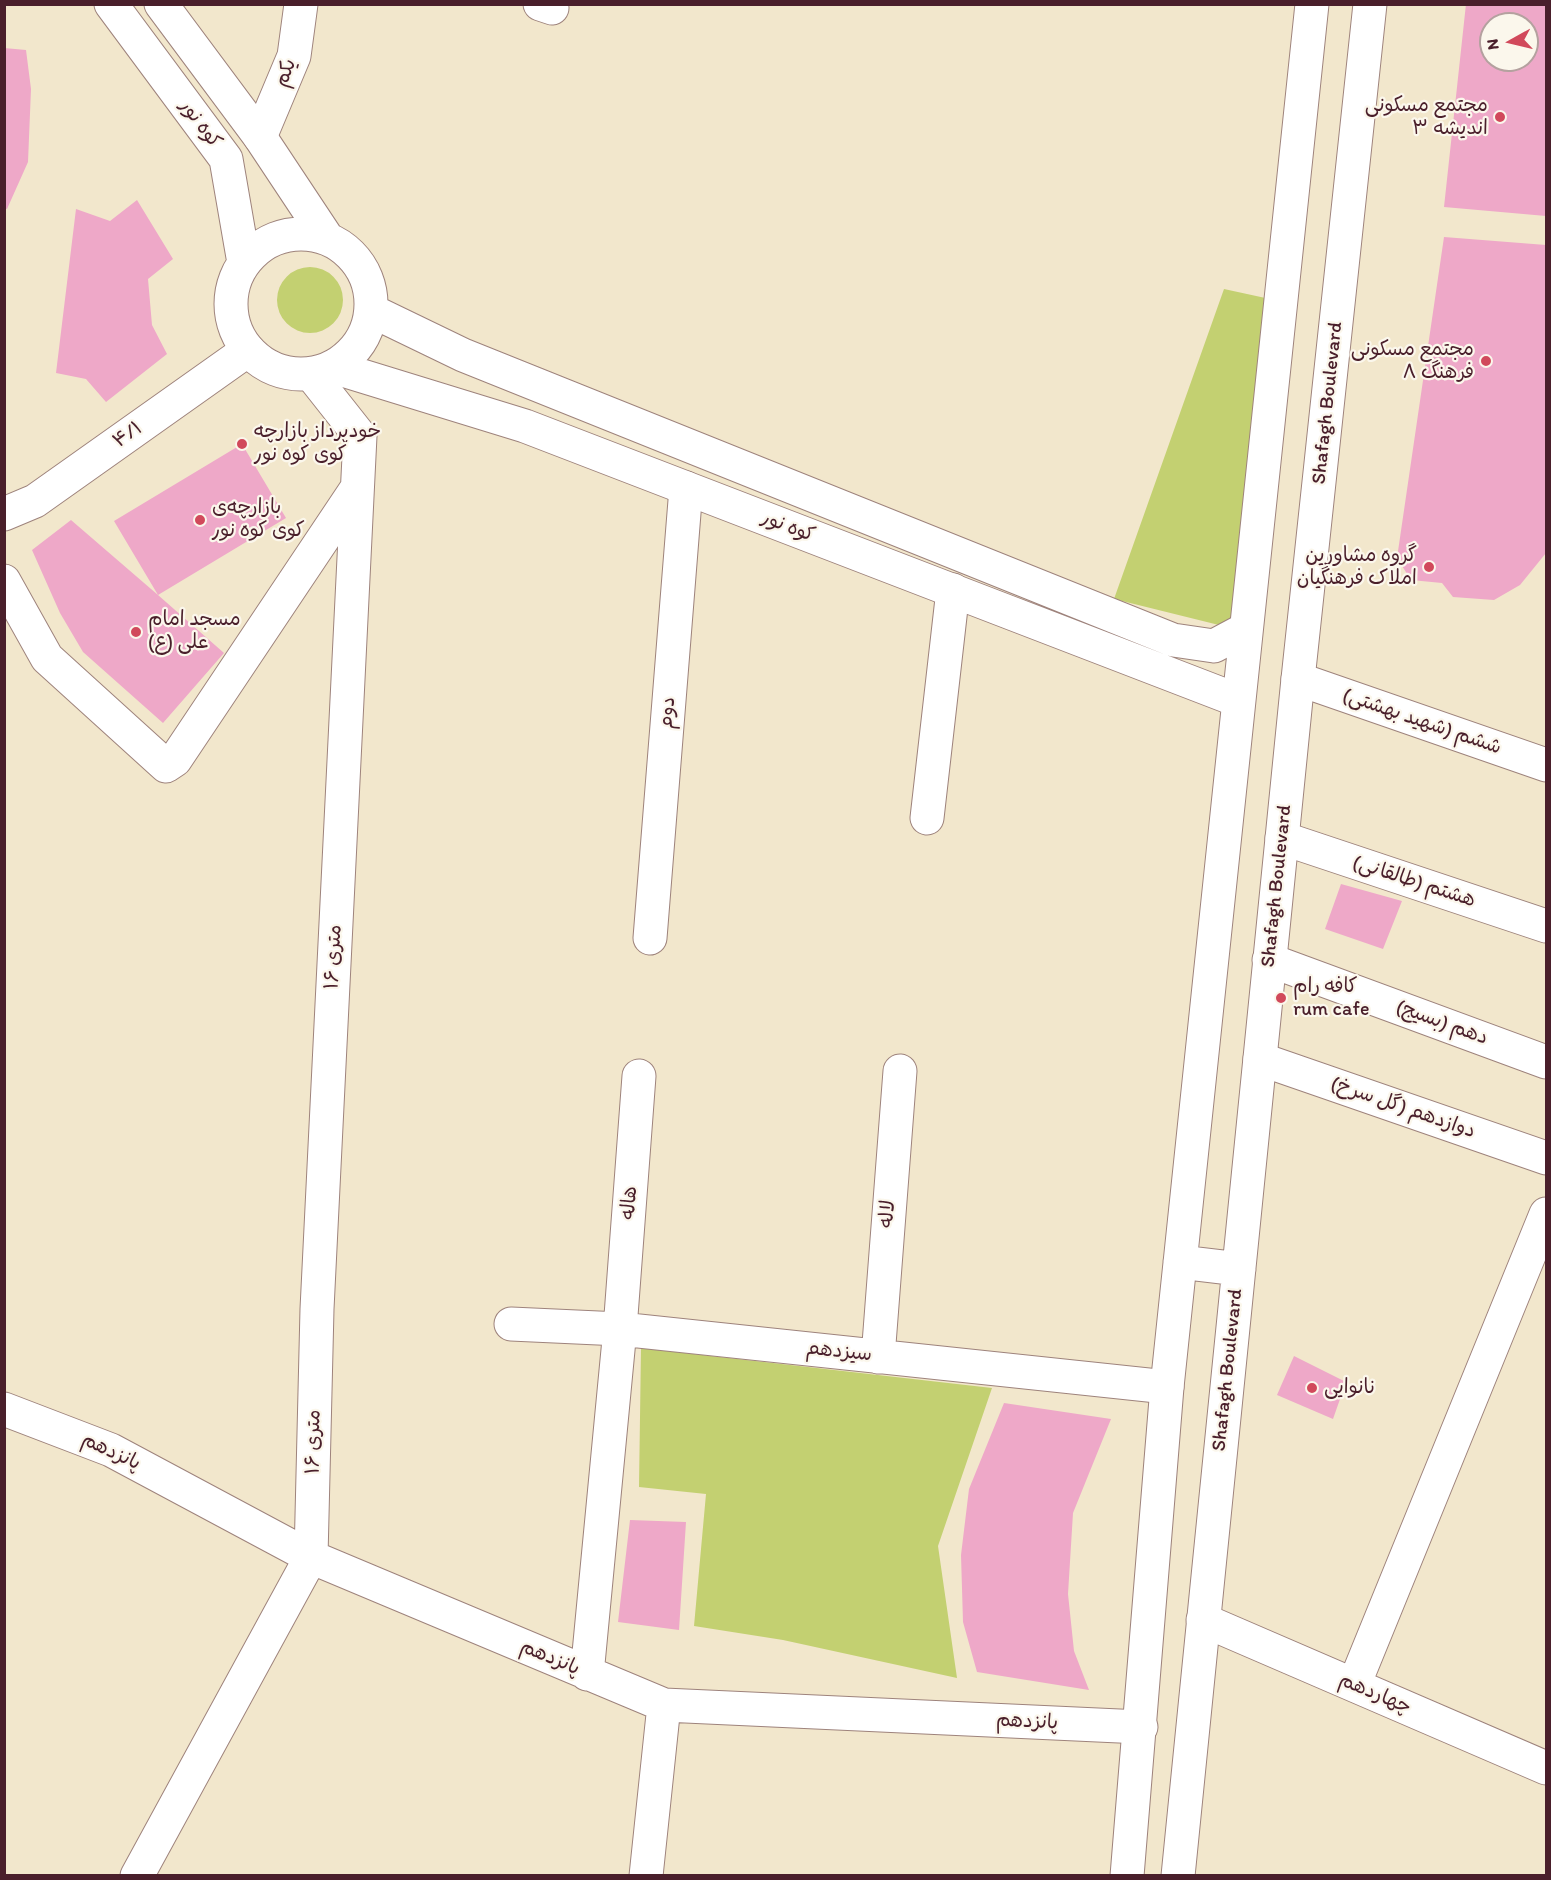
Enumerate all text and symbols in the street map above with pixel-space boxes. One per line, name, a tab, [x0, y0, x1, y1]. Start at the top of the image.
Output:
north arrow	[1479, 12, 1539, 72]
text: N	[1483, 38, 1503, 51]
street label: یکم	[270, 55, 302, 91]
place label: مجتمع مسکونی اندیشه ۳	[1365, 94, 1488, 141]
street label: کوه نور	[174, 95, 226, 153]
marker: مجتمع مسکونی اندیشه ۳	[1493, 110, 1507, 124]
street label: Shafagh Boulevard	[1308, 321, 1348, 485]
place label: مجتمع مسکونی فرهنگ ۸	[1351, 338, 1474, 385]
marker: مجتمع مسکونی فرهنگ ۸	[1479, 354, 1493, 368]
street label: ۴/۱	[109, 416, 147, 454]
place label: خودپرداز بازارچه کوی کوه نور	[254, 420, 381, 467]
marker: خودپرداز بازارچه کوی کوه نور	[235, 437, 249, 451]
place label: بازارچه‌ی کوی کوه نور	[212, 496, 305, 543]
street label: کوه نور	[758, 506, 818, 548]
marker: بازارچه‌ی کوی کوه نور	[193, 513, 207, 527]
place label: گروه مشاورین املاک فرهنگیان	[1297, 544, 1417, 591]
marker: گروه مشاورین املاک فرهنگیان	[1422, 560, 1436, 574]
place label: مسجد امام علی (ع)	[148, 608, 241, 655]
marker: مسجد امام علی (ع)	[129, 625, 143, 639]
street label: ششم (شهید بهشتی)	[1340, 684, 1504, 760]
street label: دوم	[655, 696, 681, 730]
street label: Shafagh Boulevard	[1257, 804, 1297, 968]
street label: هشتم (طالقانی)	[1350, 851, 1478, 913]
street label: ۱۶ متری	[320, 924, 348, 990]
place label: کافه رام rum cafe	[1293, 975, 1369, 1022]
marker: کافه رام rum cafe	[1274, 991, 1288, 1005]
street label: دهم (بسیج)	[1393, 995, 1491, 1051]
street label: دوازدهم (گل سرخ)	[1328, 1072, 1478, 1144]
street label: هاله	[617, 1185, 643, 1221]
street label: لاله	[875, 1199, 901, 1229]
street label: Shafagh Boulevard	[1208, 1288, 1248, 1452]
street label: سیزدهم	[805, 1337, 873, 1367]
place label: نانوایی	[1324, 1376, 1376, 1400]
marker: نانوایی	[1305, 1381, 1319, 1395]
street label: ۱۶ متری	[301, 1409, 327, 1475]
street label: پانزدهم	[78, 1428, 144, 1476]
street label: پانزدهم	[517, 1635, 583, 1681]
street label: چهاردهم	[1335, 1668, 1415, 1720]
street label: پانزدهم	[995, 1708, 1059, 1736]

